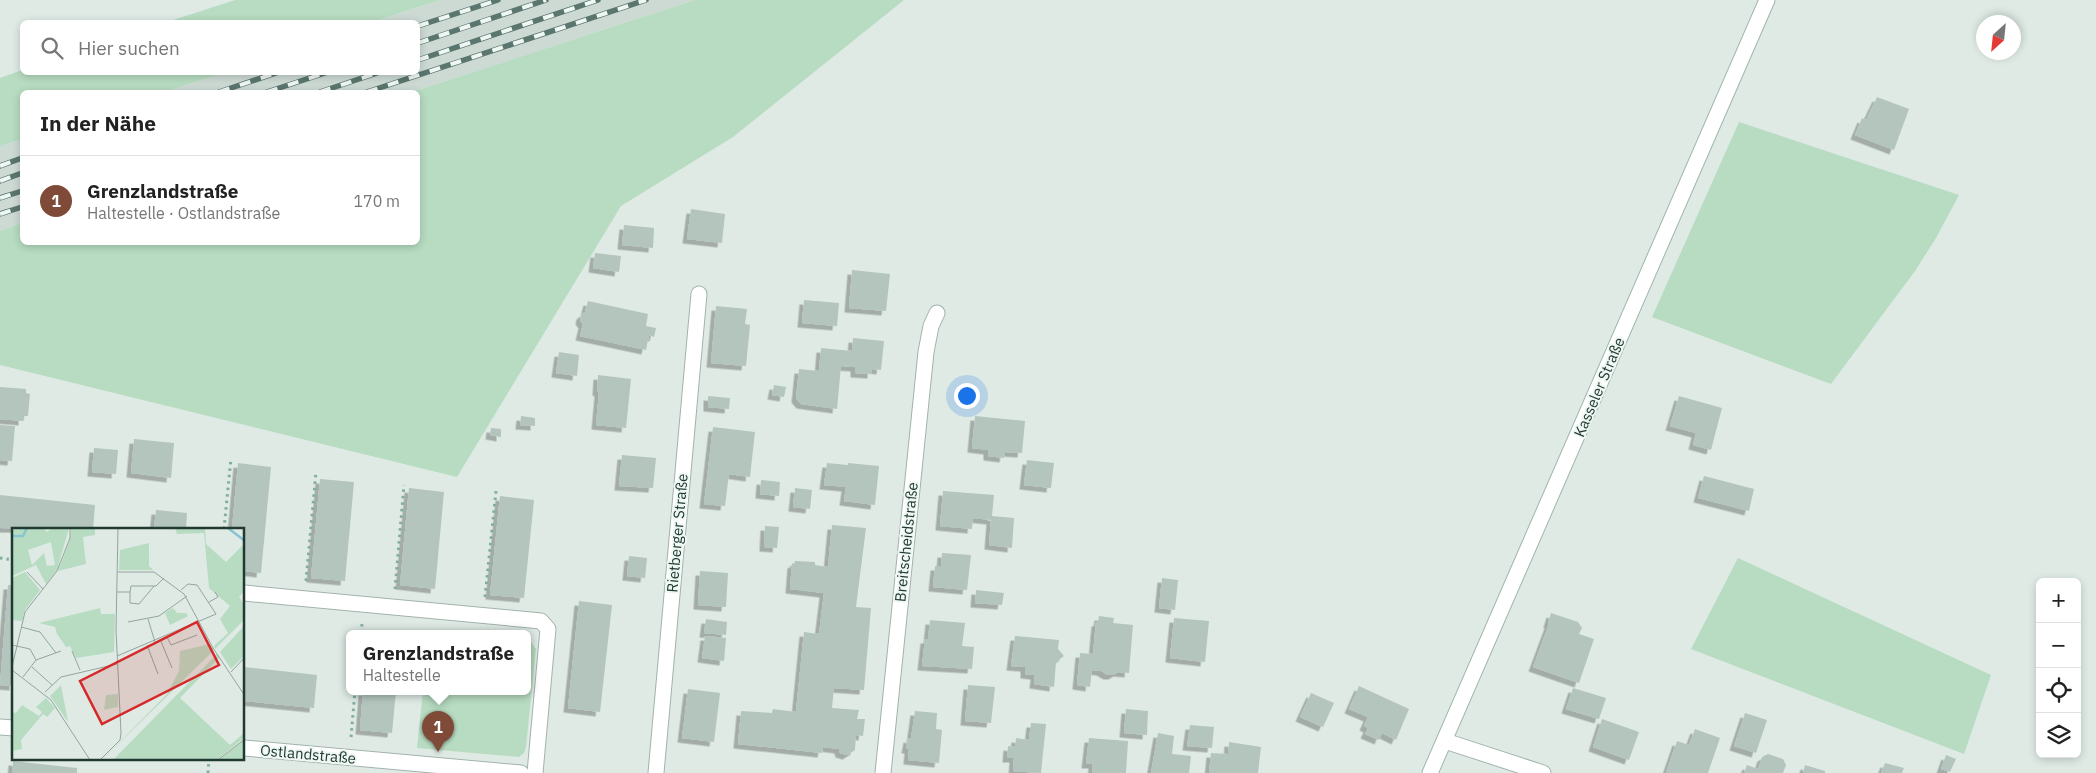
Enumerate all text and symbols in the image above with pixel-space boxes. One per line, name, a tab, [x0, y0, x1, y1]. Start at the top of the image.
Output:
north arrow	[1976, 15, 2021, 60]
search box	[20, 20, 420, 75]
icon: search	[38, 34, 66, 62]
text: Hier suchen	[78, 36, 180, 60]
text: In der Nähe	[40, 109, 156, 137]
text: Grenzlandstraße	[87, 179, 238, 203]
text: 1	[51, 191, 61, 211]
text: 170 m	[353, 191, 400, 211]
text: Haltestelle · Ostlandstraße	[87, 203, 280, 223]
street label: Kasseler Straße	[1569, 334, 1629, 440]
your location	[954, 383, 980, 409]
street label: Rietberger Straße	[662, 473, 692, 593]
street label: Breitscheidstraße	[890, 481, 922, 603]
inset map	[12, 528, 245, 760]
map controls	[2036, 578, 2081, 758]
button: +	[2036, 578, 2081, 623]
button: −	[2036, 623, 2081, 668]
popup	[346, 630, 531, 695]
text: Grenzlandstraße	[363, 641, 514, 665]
text: Haltestelle	[363, 665, 441, 685]
button: locate	[2036, 668, 2081, 713]
pin: 1	[422, 711, 454, 752]
button: layers	[2036, 713, 2081, 758]
street label: Ostlandstraße	[259, 740, 357, 768]

